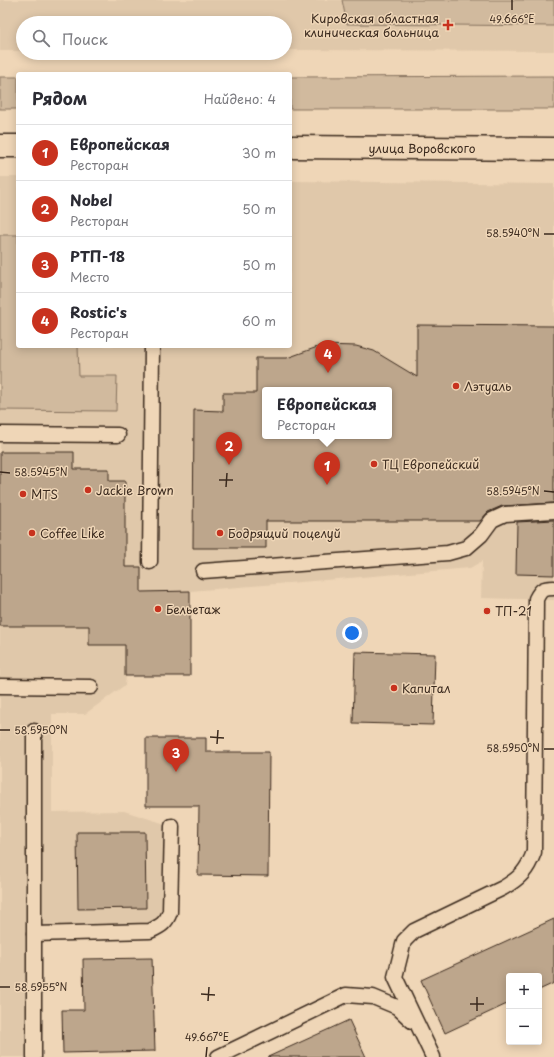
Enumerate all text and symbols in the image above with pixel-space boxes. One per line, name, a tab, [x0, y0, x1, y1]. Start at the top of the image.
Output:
place label: Кировская областная клиническая больница	[304, 9, 439, 41]
text: 49.666°E	[490, 11, 534, 26]
search box	[16, 16, 292, 60]
marker: Кировская областная клиническая больница	[442, 19, 454, 31]
icon: search	[30, 27, 52, 49]
text: Поиск	[62, 27, 108, 50]
text: Рядом	[32, 85, 87, 111]
text: Найдено: 4	[204, 89, 276, 108]
text: Европейская	[70, 132, 170, 155]
street label: улица Воровского	[369, 139, 476, 157]
text: 1	[42, 143, 48, 162]
text: 30 m	[242, 143, 276, 162]
text: Ресторан	[70, 155, 129, 174]
text: Nobel	[70, 188, 112, 211]
text: 2	[40, 199, 50, 218]
text: 50 m	[242, 199, 276, 218]
text: Ресторан	[70, 211, 129, 230]
text: 58.5940°N	[486, 225, 540, 240]
text: РТП-18	[70, 244, 125, 267]
text: 3	[41, 255, 49, 274]
text: 50 m	[242, 255, 276, 274]
text: Место	[70, 267, 110, 286]
text: Rostiс's	[70, 300, 127, 323]
text: 4	[41, 311, 49, 330]
text: 60 m	[242, 311, 276, 330]
text: Ресторан	[70, 323, 129, 342]
pin: 4	[315, 340, 341, 373]
place label: Лэтуаль	[464, 377, 511, 395]
marker: Лэтуаль	[451, 381, 461, 391]
popup	[262, 387, 392, 439]
text: Европейская	[277, 392, 377, 415]
text: Ресторан	[277, 415, 336, 434]
pin: 2	[216, 432, 242, 465]
pin: 1	[314, 452, 340, 485]
place label: ТЦ Европейский	[382, 455, 479, 473]
marker: ТЦ Европейский	[369, 459, 379, 469]
text: 58.5945°N	[14, 464, 68, 479]
place label: Jackie Brown	[96, 481, 174, 499]
text: 58.5945°N	[486, 483, 540, 498]
place label: MTS	[31, 485, 58, 503]
marker: Jackie Brown	[83, 485, 93, 495]
marker: MTS	[18, 489, 28, 499]
place label: Coffee Like	[40, 524, 105, 542]
place label: Бодрящий поцелуй	[228, 524, 341, 542]
marker: Coffee Like	[27, 528, 37, 538]
marker: Бодрящий поцелуй	[215, 528, 225, 538]
place label: Бельетаж	[166, 600, 220, 618]
place label: ТП-21	[495, 602, 532, 620]
marker: Бельетаж	[153, 604, 163, 614]
marker: ТП-21	[482, 606, 492, 616]
your location	[342, 623, 362, 643]
place label: Капитал	[402, 679, 450, 697]
marker: Капитал	[389, 683, 399, 693]
text: 58.5950°N	[14, 722, 68, 737]
pin: 3	[163, 739, 189, 772]
text: 58.5950°N	[486, 740, 540, 755]
map controls	[506, 973, 542, 1045]
button: +	[506, 973, 542, 1009]
text: 58.5955°N	[15, 979, 68, 994]
button: −	[506, 1009, 542, 1045]
text: 49.667°E	[185, 1029, 229, 1044]

